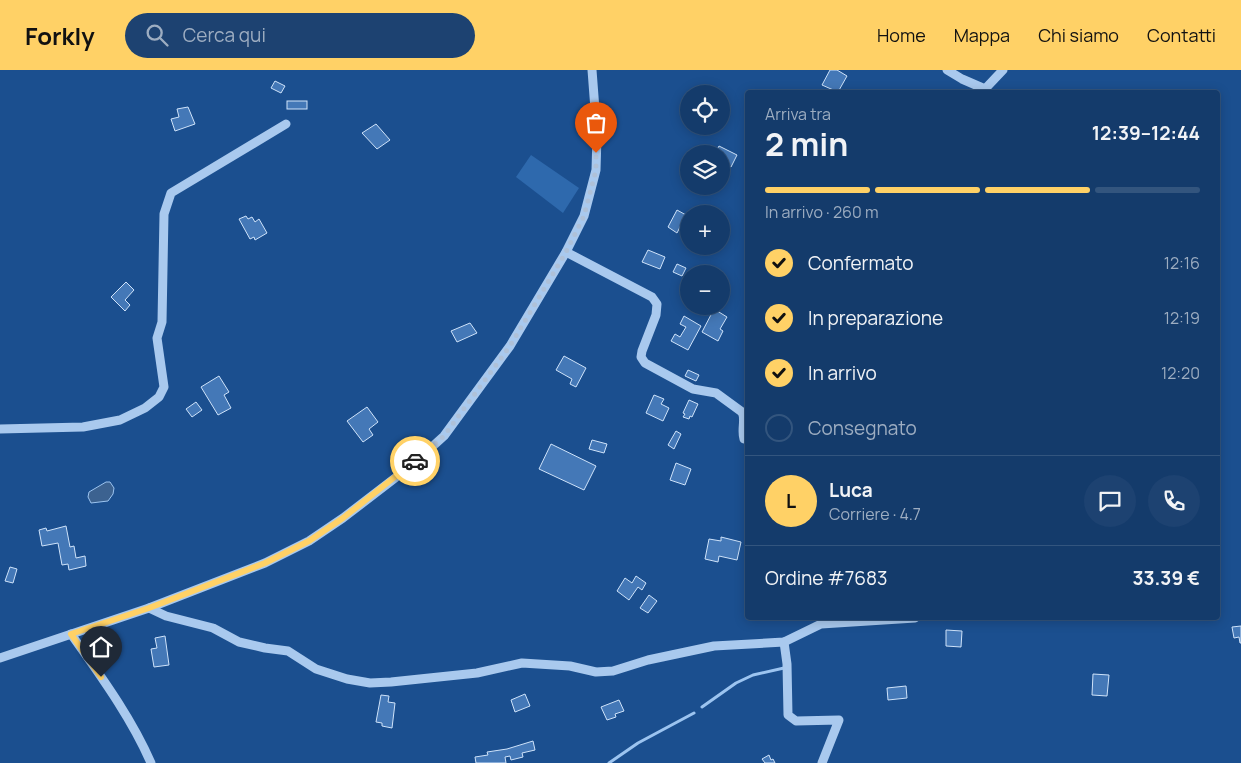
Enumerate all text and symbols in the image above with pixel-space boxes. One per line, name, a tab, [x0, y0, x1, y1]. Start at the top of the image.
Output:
search box	[125, 13, 475, 58]
text: Forkly	[25, 19, 95, 52]
icon: search	[143, 21, 171, 49]
text: Cerca qui	[183, 22, 266, 48]
text: Home	[877, 23, 926, 47]
text: Mappa	[954, 23, 1010, 47]
text: Chi siamo	[1038, 23, 1119, 47]
text: Contatti	[1147, 23, 1216, 47]
map controls	[680, 85, 730, 315]
button: locate	[680, 85, 730, 135]
pin	[575, 102, 617, 153]
text: Arriva tra	[765, 103, 831, 125]
icon: bag	[582, 109, 610, 137]
text: 12:39–12:44	[1092, 120, 1200, 146]
text: 2 min	[765, 122, 848, 166]
button: layers	[680, 145, 730, 195]
text: In arrivo · 260 m	[765, 201, 878, 223]
button: +	[680, 205, 730, 255]
icon: check	[765, 249, 793, 277]
text: Confermato	[808, 250, 914, 276]
text: 12:16	[1164, 252, 1200, 274]
button: −	[680, 265, 730, 315]
icon: check	[765, 304, 793, 332]
text: In preparazione	[808, 305, 943, 331]
text: 12:19	[1164, 307, 1200, 329]
icon: check	[765, 359, 793, 387]
text: In arrivo	[808, 360, 877, 386]
text: 12:20	[1161, 362, 1200, 384]
text: Consegnato	[808, 415, 917, 441]
courier	[390, 436, 440, 486]
icon: car	[401, 447, 429, 475]
button: chat	[1084, 475, 1136, 527]
button: phone	[1148, 475, 1200, 527]
text: Luca	[829, 477, 873, 503]
text: L	[786, 488, 796, 514]
text: Corriere · 4.7	[829, 503, 921, 525]
text: Ordine #7683	[765, 565, 888, 591]
text: 33.39 €	[1133, 565, 1200, 591]
pin	[80, 626, 122, 677]
icon: home	[87, 633, 115, 661]

